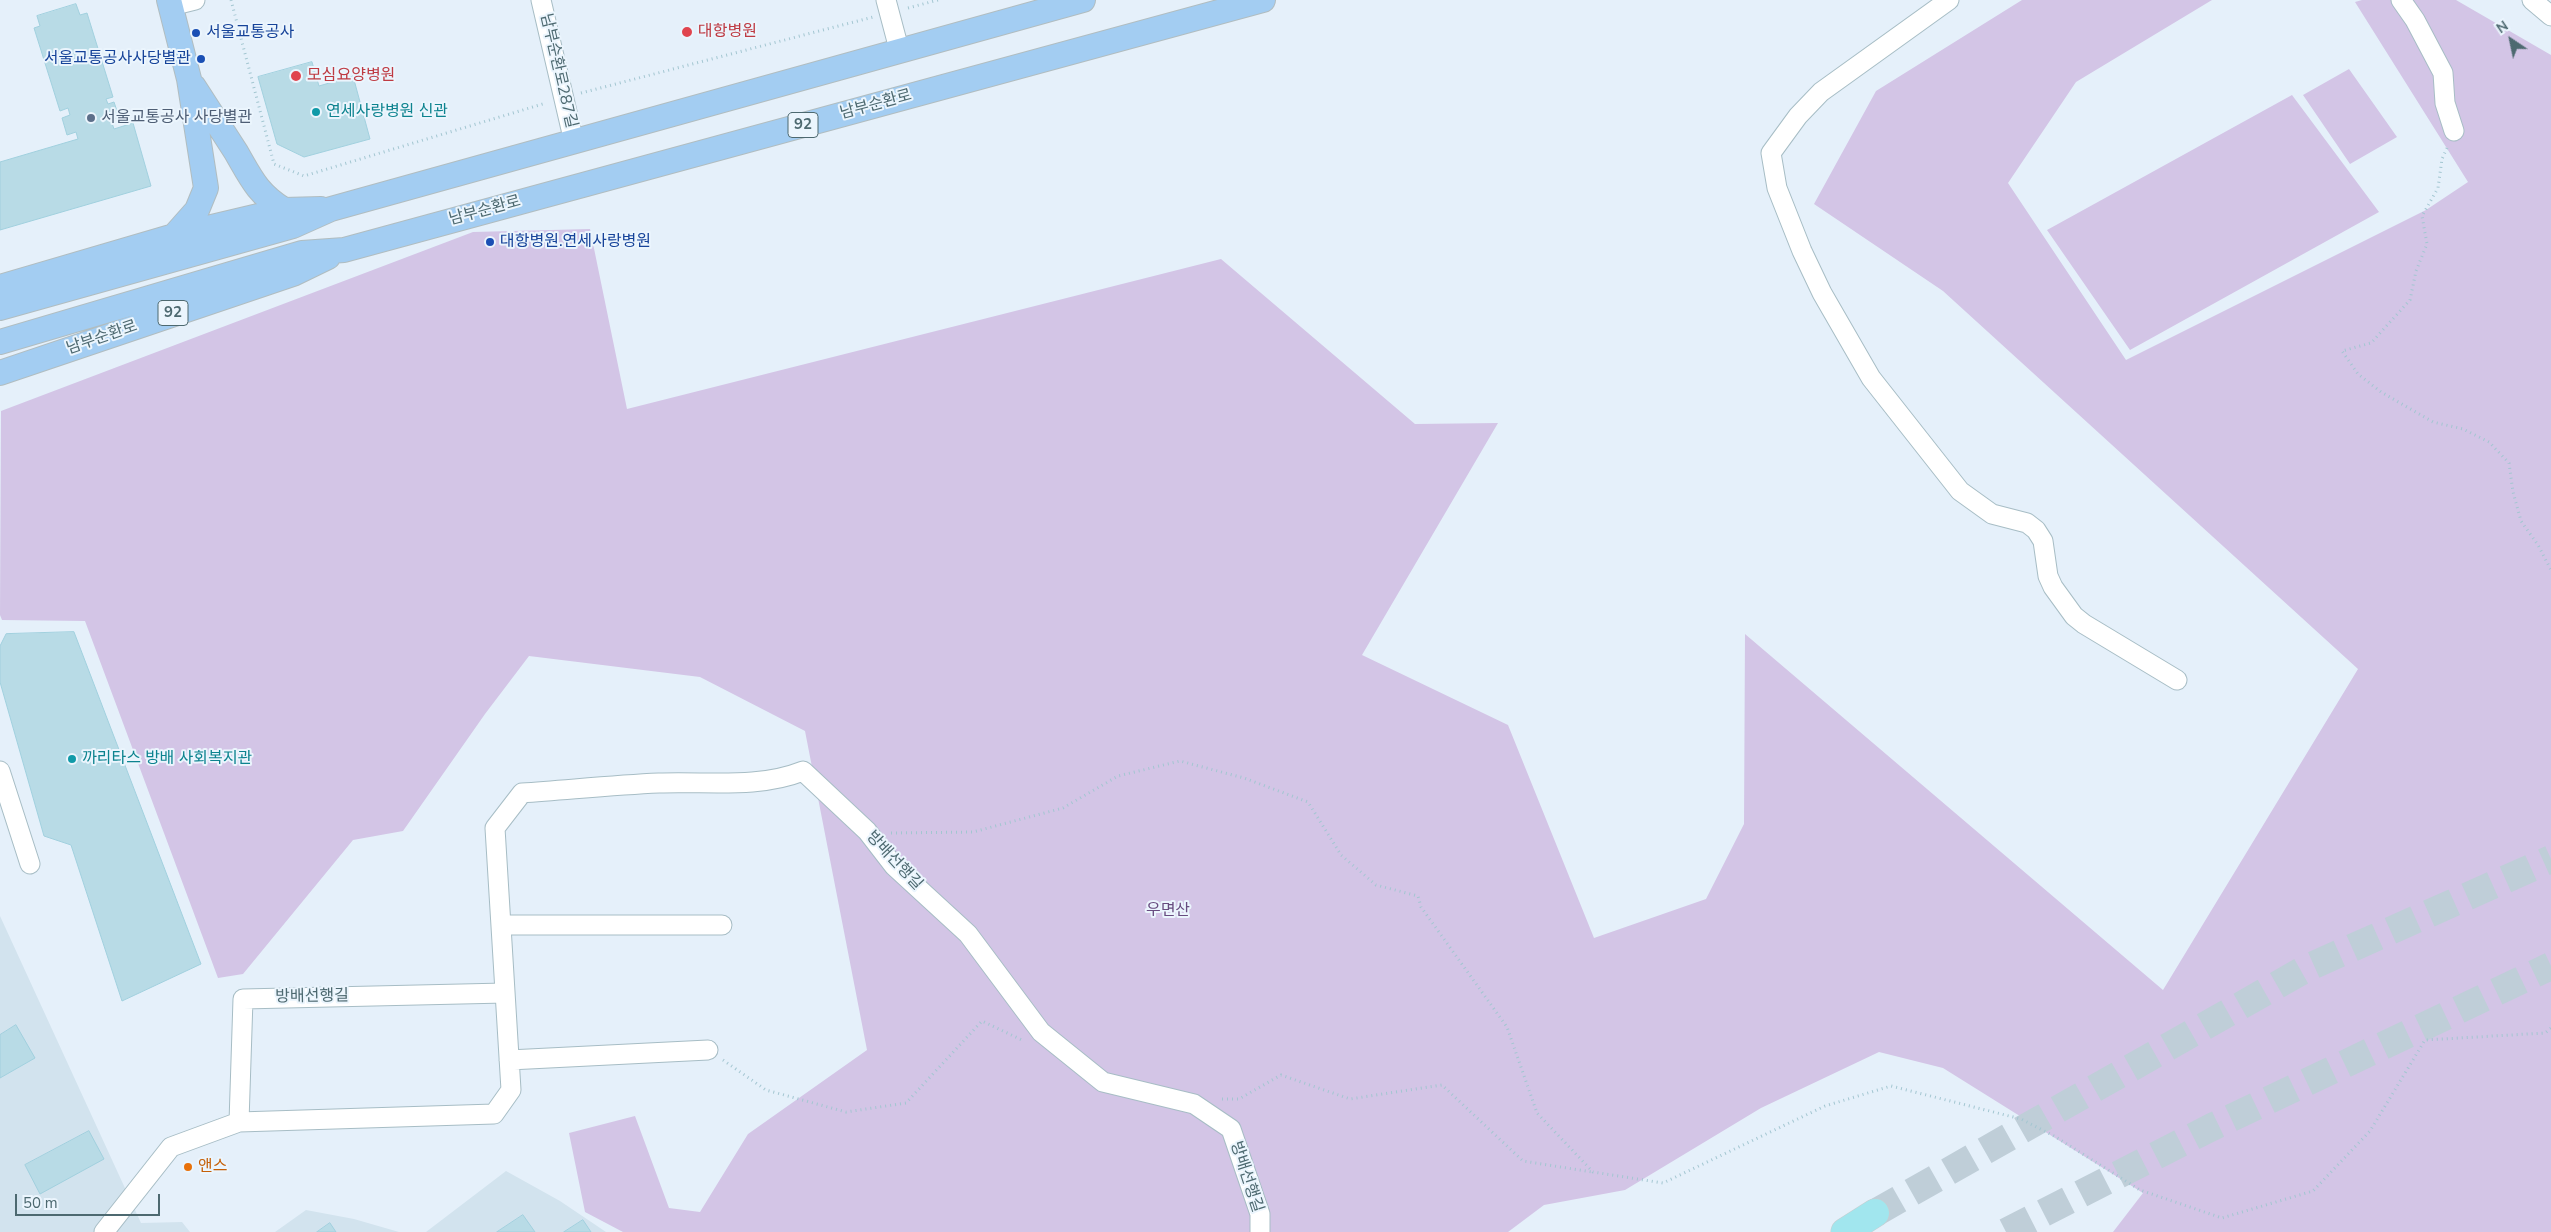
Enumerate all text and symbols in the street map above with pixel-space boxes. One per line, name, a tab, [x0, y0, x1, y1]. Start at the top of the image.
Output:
street label: 남부순환로287길	[535, 12, 581, 130]
north arrow	[2486, 15, 2536, 65]
text: N	[2493, 16, 2512, 38]
place label: 대항병원	[698, 22, 757, 42]
place label: 서울교통공사	[206, 23, 294, 43]
marker: 대항병원	[680, 25, 694, 39]
marker: 서울교통공사	[190, 27, 202, 39]
place label: 서울교통공사사당별관	[44, 49, 191, 69]
marker: 서울교통공사사당별관	[195, 53, 207, 65]
place label: 모심요양병원	[307, 66, 395, 86]
marker: 모심요양병원	[289, 69, 303, 83]
street label: 남부순환로	[838, 86, 914, 124]
place label: 연세사랑병원 신관	[326, 102, 448, 122]
marker: 연세사랑병원 신관	[310, 106, 322, 118]
place label: 서울교통공사 사당별관	[101, 108, 252, 128]
marker: 서울교통공사 사당별관	[85, 112, 97, 124]
road number: 92	[788, 112, 818, 138]
street label: 남부순환로	[447, 192, 523, 230]
place label: 대항병원.연세사랑병원	[500, 232, 651, 252]
marker: 대항병원.연세사랑병원	[484, 236, 496, 248]
road number: 92	[158, 300, 188, 326]
street label: 남부순환로	[64, 317, 140, 359]
place label: 까리타스 방배 사회복지관	[82, 749, 252, 769]
marker: 까리타스 방배 사회복지관	[66, 753, 78, 765]
street label: 방배선행길	[862, 828, 926, 894]
park label: 우면산	[1146, 901, 1190, 921]
street label: 방배선행길	[275, 987, 349, 1007]
street label: 방배선행길	[1225, 1139, 1267, 1215]
place label: 앤스	[198, 1157, 227, 1177]
marker: 앤스	[182, 1161, 194, 1173]
scale bar	[18, 1184, 162, 1216]
text: 50 m	[23, 1193, 58, 1213]

